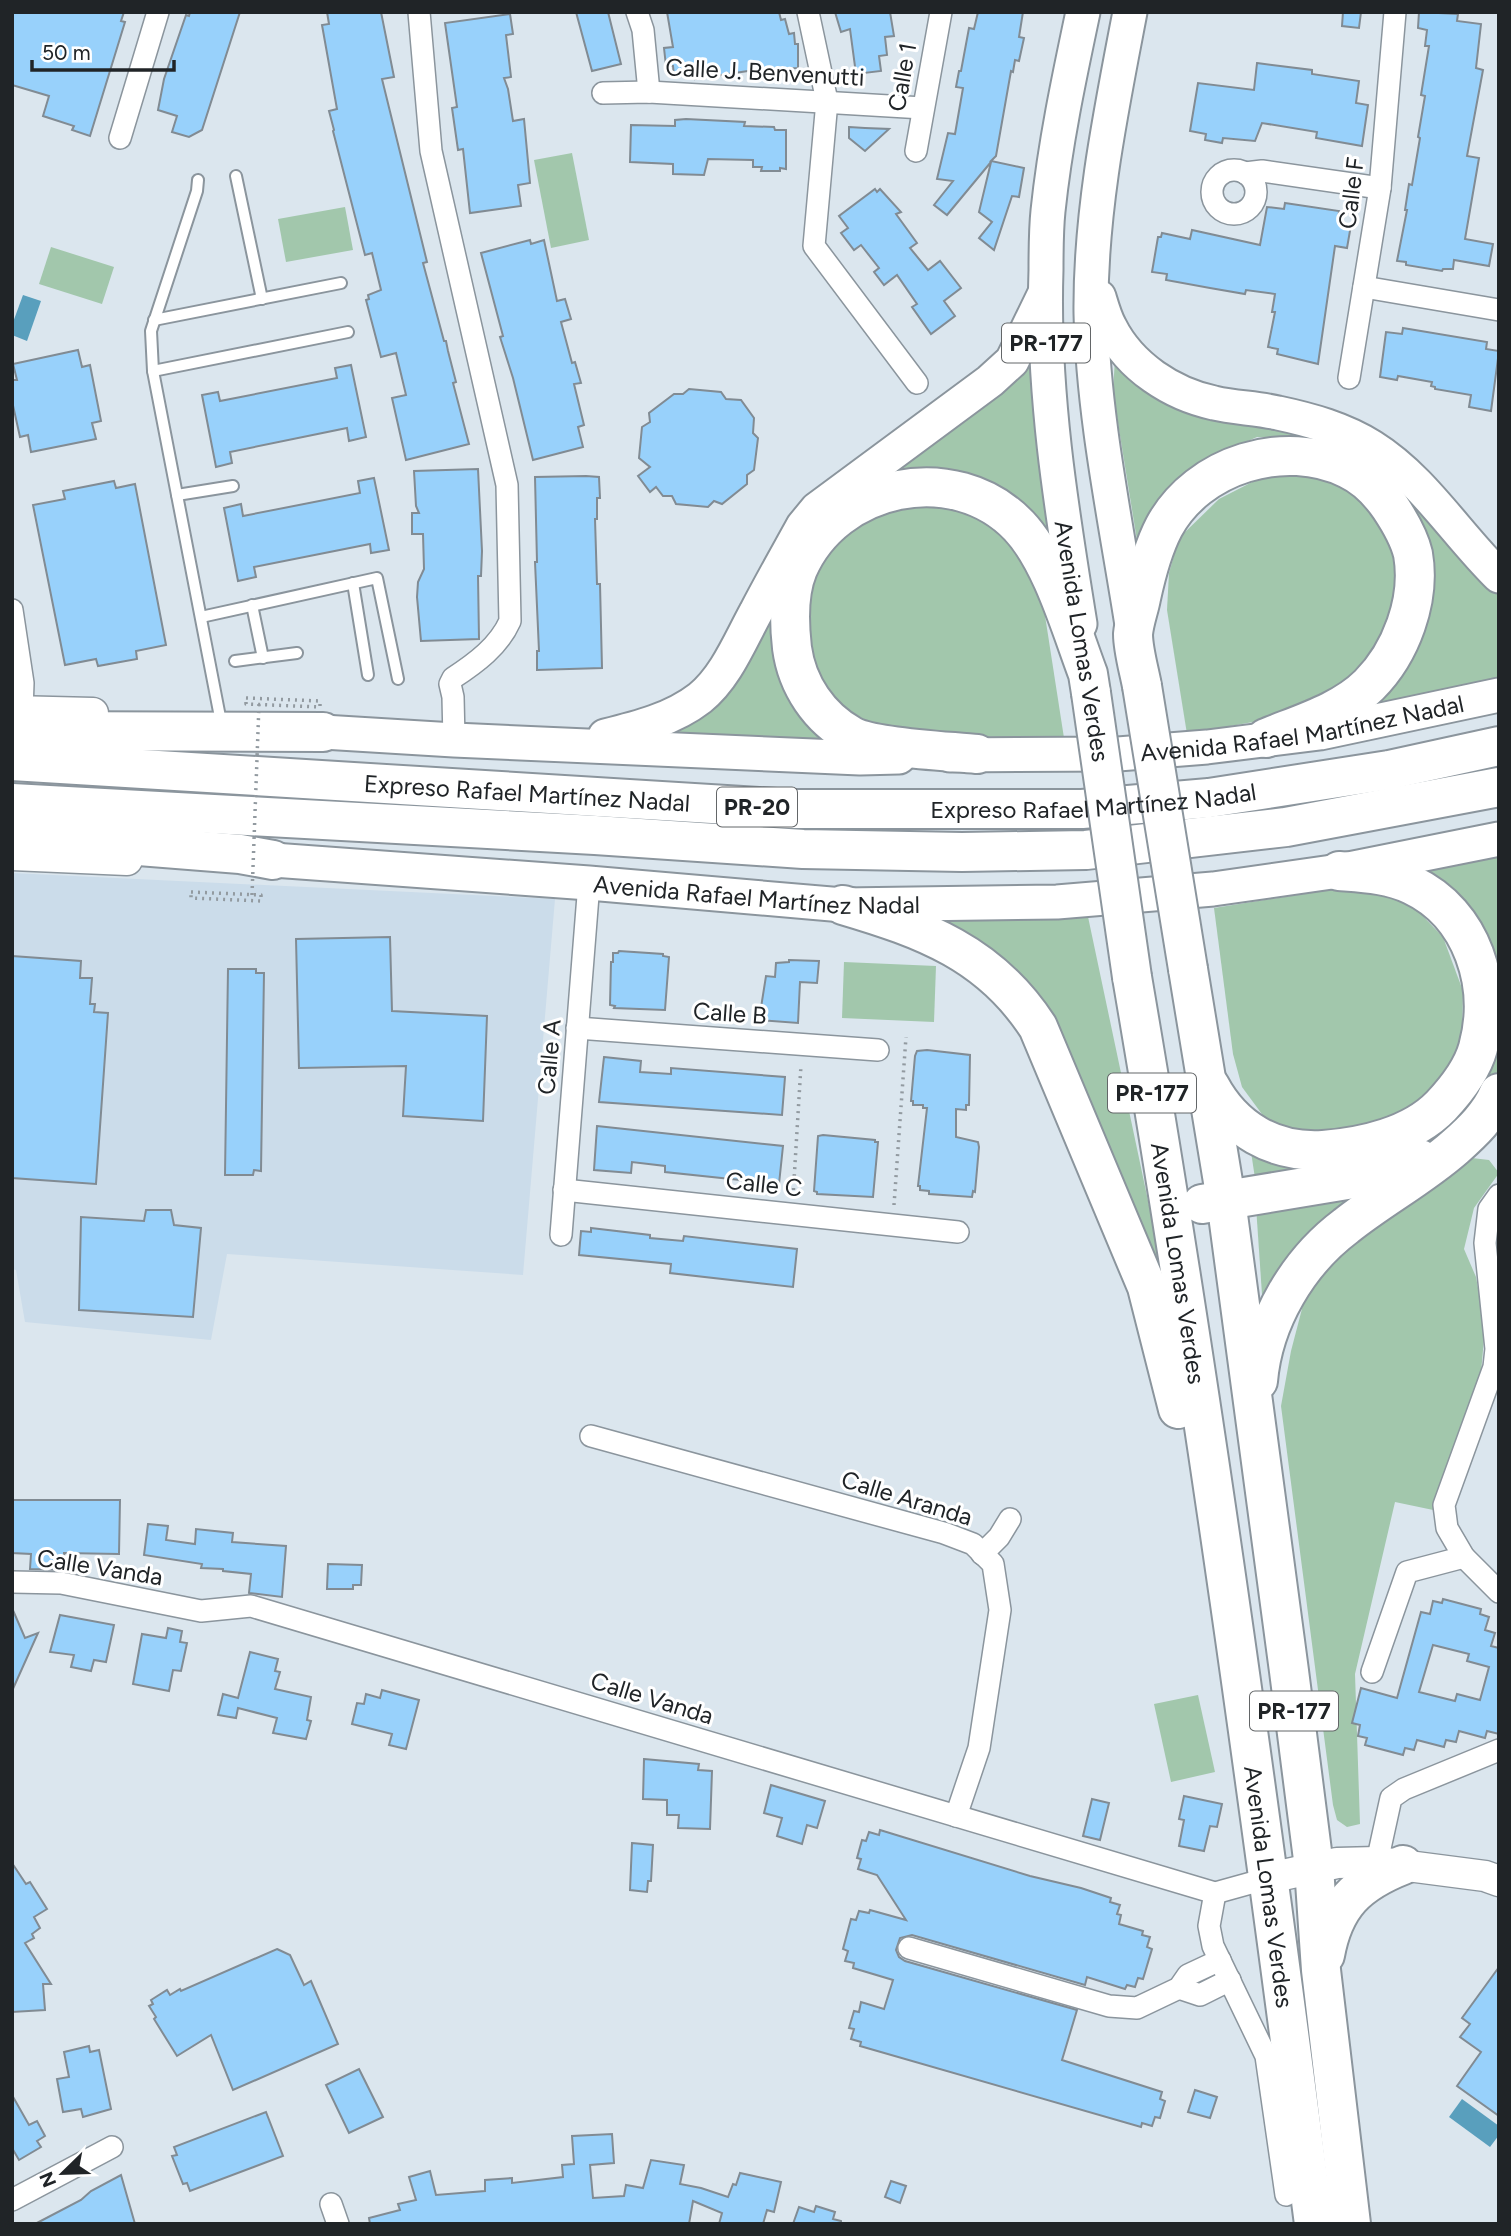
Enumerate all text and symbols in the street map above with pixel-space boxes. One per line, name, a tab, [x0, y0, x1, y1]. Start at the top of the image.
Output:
scale bar	[32, 28, 173, 72]
text: 50 m	[42, 40, 91, 65]
street label: Calle 1	[882, 40, 922, 114]
street label: Calle J. Benvenutti	[665, 52, 865, 92]
street label: Calle F	[1332, 155, 1370, 231]
road number: PR-177	[1002, 324, 1090, 362]
street label: Avenida Lomas Verdes	[1049, 518, 1115, 764]
street label: Avenida Rafael Martínez Nadal	[1139, 688, 1466, 767]
street label: Expreso Rafael Martínez Nadal	[363, 768, 691, 817]
street label: Expreso Rafael Martínez Nadal	[930, 776, 1258, 824]
road number: PR-20	[717, 788, 797, 827]
street label: Avenida Rafael Martínez Nadal	[592, 869, 920, 920]
street label: Calle B	[692, 996, 768, 1030]
street label: Calle A	[531, 1017, 567, 1096]
road number: PR-177	[1108, 1074, 1196, 1112]
street label: Avenida Lomas Verdes	[1145, 1140, 1212, 1386]
street label: Calle C	[724, 1166, 804, 1202]
street label: Calle Aranda	[838, 1464, 976, 1532]
street label: Calle Vanda	[35, 1543, 165, 1591]
street label: Calle Vanda	[587, 1666, 717, 1730]
road number: PR-177	[1250, 1692, 1338, 1730]
street label: Avenida Lomas Verdes	[1238, 1764, 1300, 2009]
north arrow	[28, 2138, 98, 2208]
text: N	[34, 2168, 61, 2191]

